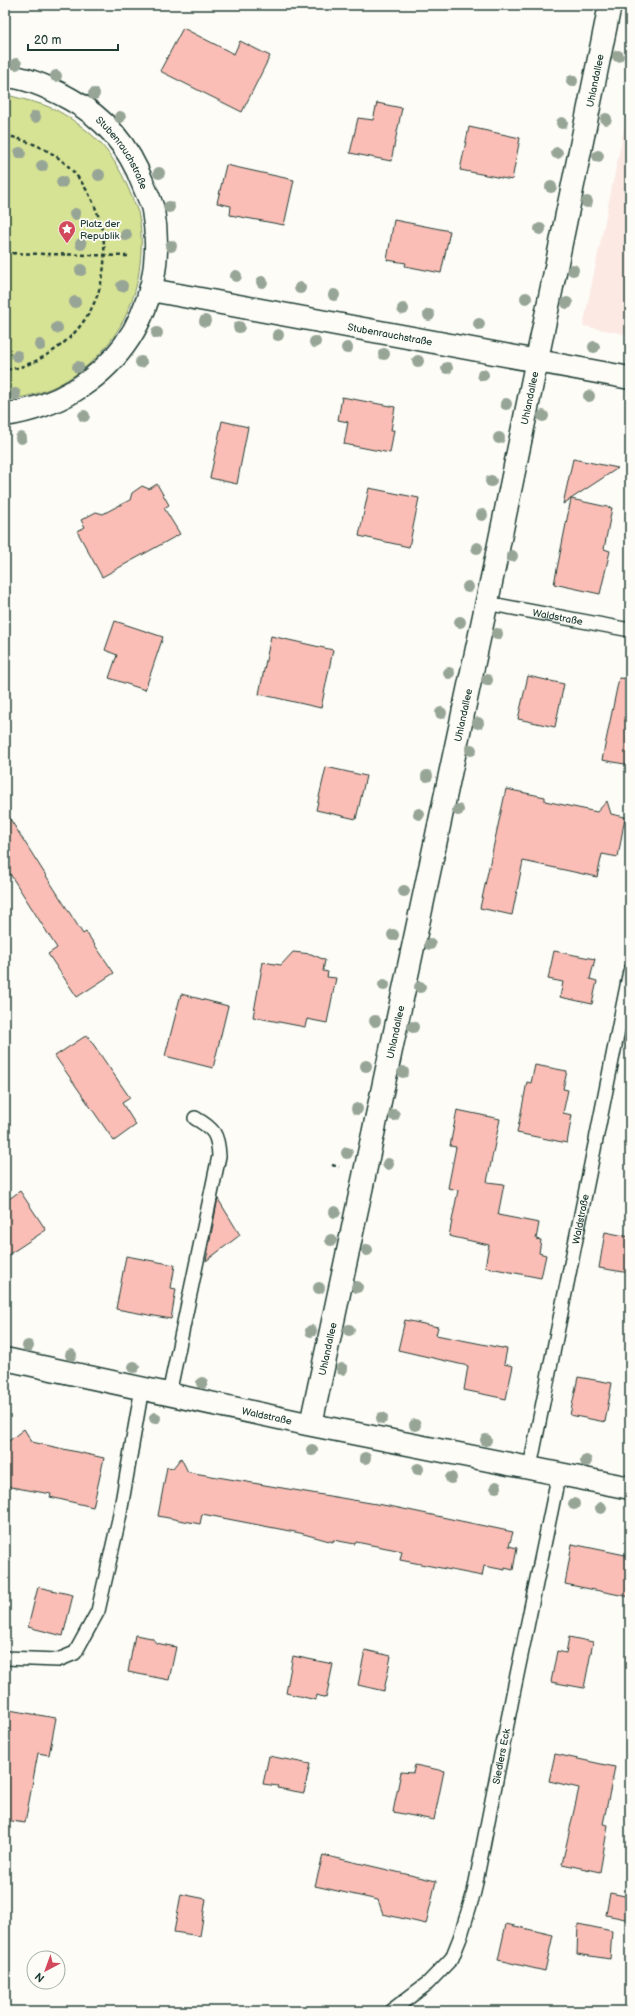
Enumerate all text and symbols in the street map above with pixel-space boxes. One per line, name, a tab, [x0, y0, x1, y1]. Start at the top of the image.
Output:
scale bar	[28, 26, 118, 52]
text: 20 m	[34, 33, 61, 48]
street label: Uhlandallee	[584, 53, 607, 108]
street label: Stubenrauchstraße	[93, 114, 149, 191]
place label: Platz der Republik	[80, 218, 120, 242]
place icon: Platz der Republik	[57, 219, 77, 244]
street label: Stubenrauchstraße	[346, 321, 433, 349]
street label: Uhlandallee	[519, 370, 541, 426]
street label: Waldstraße	[531, 607, 584, 628]
street label: Uhlandallee	[452, 688, 475, 743]
street label: Uhlandallee	[384, 1004, 407, 1060]
street label: Waldstraße	[570, 1193, 592, 1245]
street label: Uhlandallee	[317, 1321, 340, 1377]
street label: Waldstraße	[241, 1405, 293, 1428]
street label: Siedlers Eck	[490, 1728, 513, 1785]
north arrow	[26, 1950, 66, 1990]
text: N	[32, 1970, 47, 1985]

